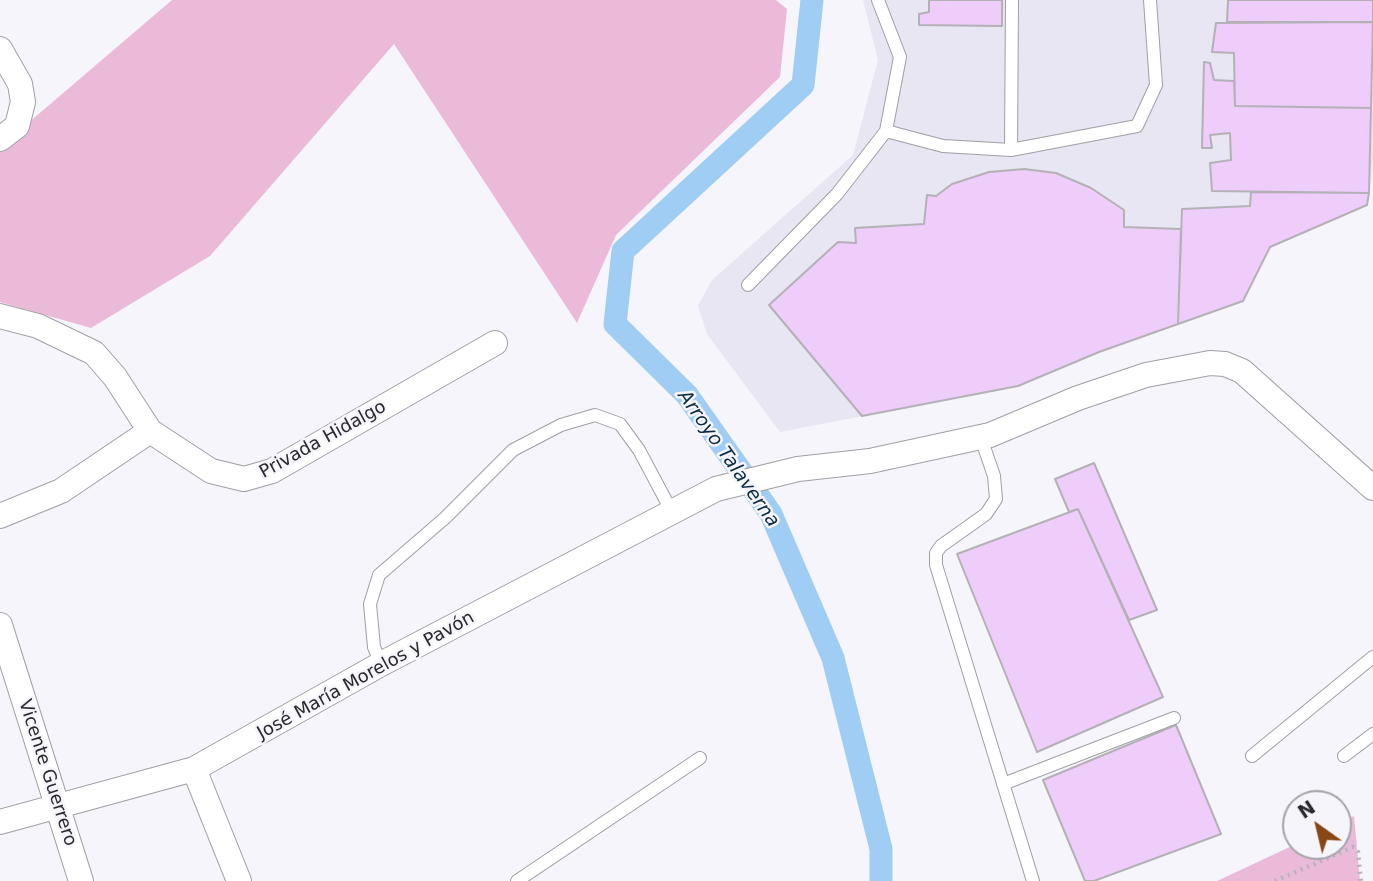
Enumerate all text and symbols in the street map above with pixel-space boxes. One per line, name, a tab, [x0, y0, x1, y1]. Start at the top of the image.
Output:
water label: Arroyo Talaverna	[672, 386, 784, 532]
street label: Privada Hidalgo	[256, 396, 390, 484]
street label: José María Morelos y Pavón	[254, 607, 478, 745]
street label: Vicente Guerrero	[13, 697, 81, 849]
north arrow	[1282, 790, 1352, 860]
text: N	[1294, 796, 1319, 823]

